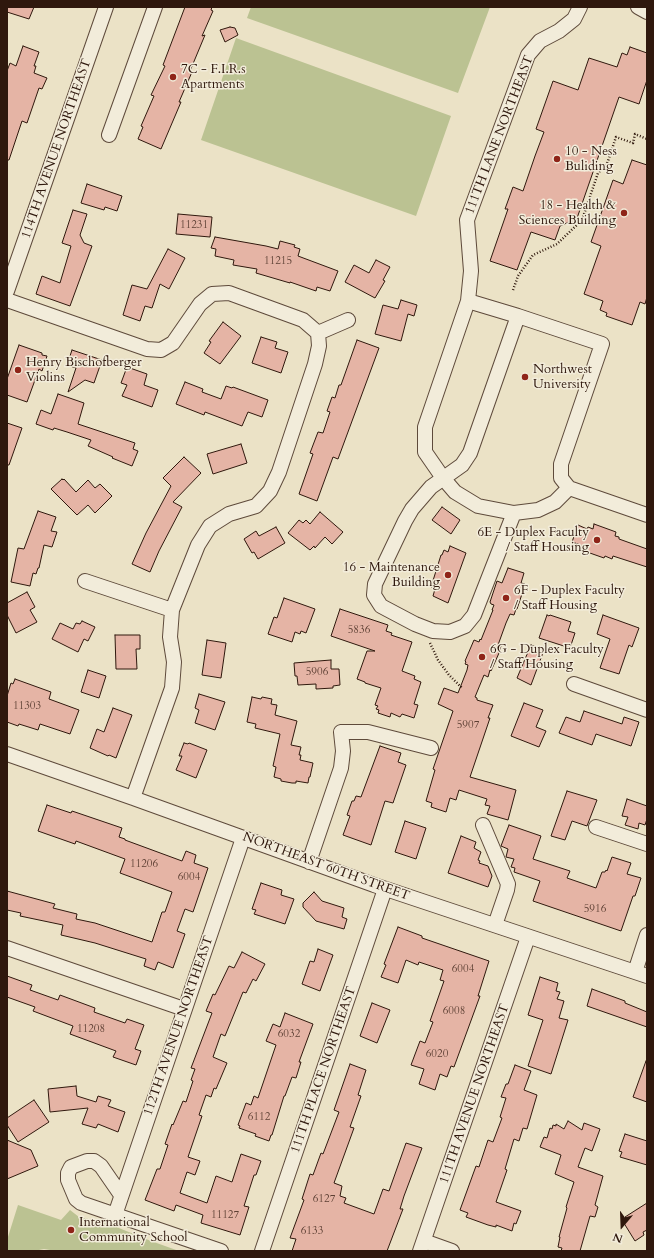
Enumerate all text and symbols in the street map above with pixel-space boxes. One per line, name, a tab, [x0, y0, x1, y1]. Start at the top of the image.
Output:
street label: 111TH LANE NORTHEAST	[463, 53, 537, 217]
street label: 114TH AVENUE NORTHEAST	[19, 57, 95, 241]
place label: 7C - F.I.R.s Apartments	[181, 62, 245, 93]
marker: 7C - F.I.R.s Apartments	[168, 72, 178, 82]
place label: 10 - Ness Buliding	[565, 144, 617, 175]
marker: 10 - Ness Buliding	[552, 154, 562, 164]
place label: 18 - Health & Sciences Building	[519, 198, 616, 229]
marker: 18 - Health & Sciences Building	[619, 208, 629, 218]
house number: 11231	[180, 218, 208, 232]
house number: 11215	[264, 254, 292, 268]
place label: Henry Bischofberger Violins	[26, 355, 142, 386]
place label: Northwest University	[533, 362, 592, 393]
marker: Henry Bischofberger Violins	[13, 365, 23, 375]
marker: Northwest University	[520, 372, 530, 382]
place label: 6E - Duplex Faculty / Staff Housing	[477, 525, 589, 556]
marker: 6E - Duplex Faculty / Staff Housing	[592, 535, 602, 545]
place label: 16 - Maintenance Building	[343, 560, 440, 591]
marker: 16 - Maintenance Building	[443, 570, 453, 580]
place label: 6F - Duplex Faculty / Staff Housing	[514, 583, 625, 614]
marker: 6F - Duplex Faculty / Staff Housing	[501, 593, 511, 603]
house number: 5836	[348, 623, 370, 637]
place label: 6G - Duplex Faculty / Staff Housing	[490, 642, 604, 673]
marker: 6G - Duplex Faculty / Staff Housing	[477, 652, 487, 662]
house number: 5906	[306, 665, 328, 679]
house number: 11303	[13, 699, 41, 713]
house number: 5907	[457, 718, 479, 732]
street label: NORTHEAST 60TH STREET	[240, 830, 412, 904]
house number: 11206	[130, 857, 158, 871]
house number: 6004	[178, 870, 200, 884]
house number: 5916	[584, 902, 606, 916]
street label: 112TH AVENUE NORTHEAST	[141, 934, 217, 1118]
house number: 6004	[452, 962, 474, 976]
street label: 111TH PLACE NORTHEAST	[288, 985, 360, 1155]
street label: 111TH AVENUE NORTHEAST	[437, 1002, 513, 1186]
house number: 6008	[443, 1004, 465, 1018]
house number: 11208	[77, 1022, 105, 1036]
house number: 6032	[278, 1027, 300, 1041]
house number: 6020	[426, 1047, 448, 1061]
house number: 6112	[248, 1110, 270, 1124]
house number: 6127	[313, 1192, 335, 1206]
north arrow	[602, 1206, 642, 1246]
house number: 11127	[211, 1208, 239, 1222]
place label: International Community School	[79, 1215, 188, 1246]
house number: 6133	[301, 1224, 323, 1238]
marker: International Community School	[66, 1225, 76, 1235]
text: N	[611, 1229, 625, 1246]

